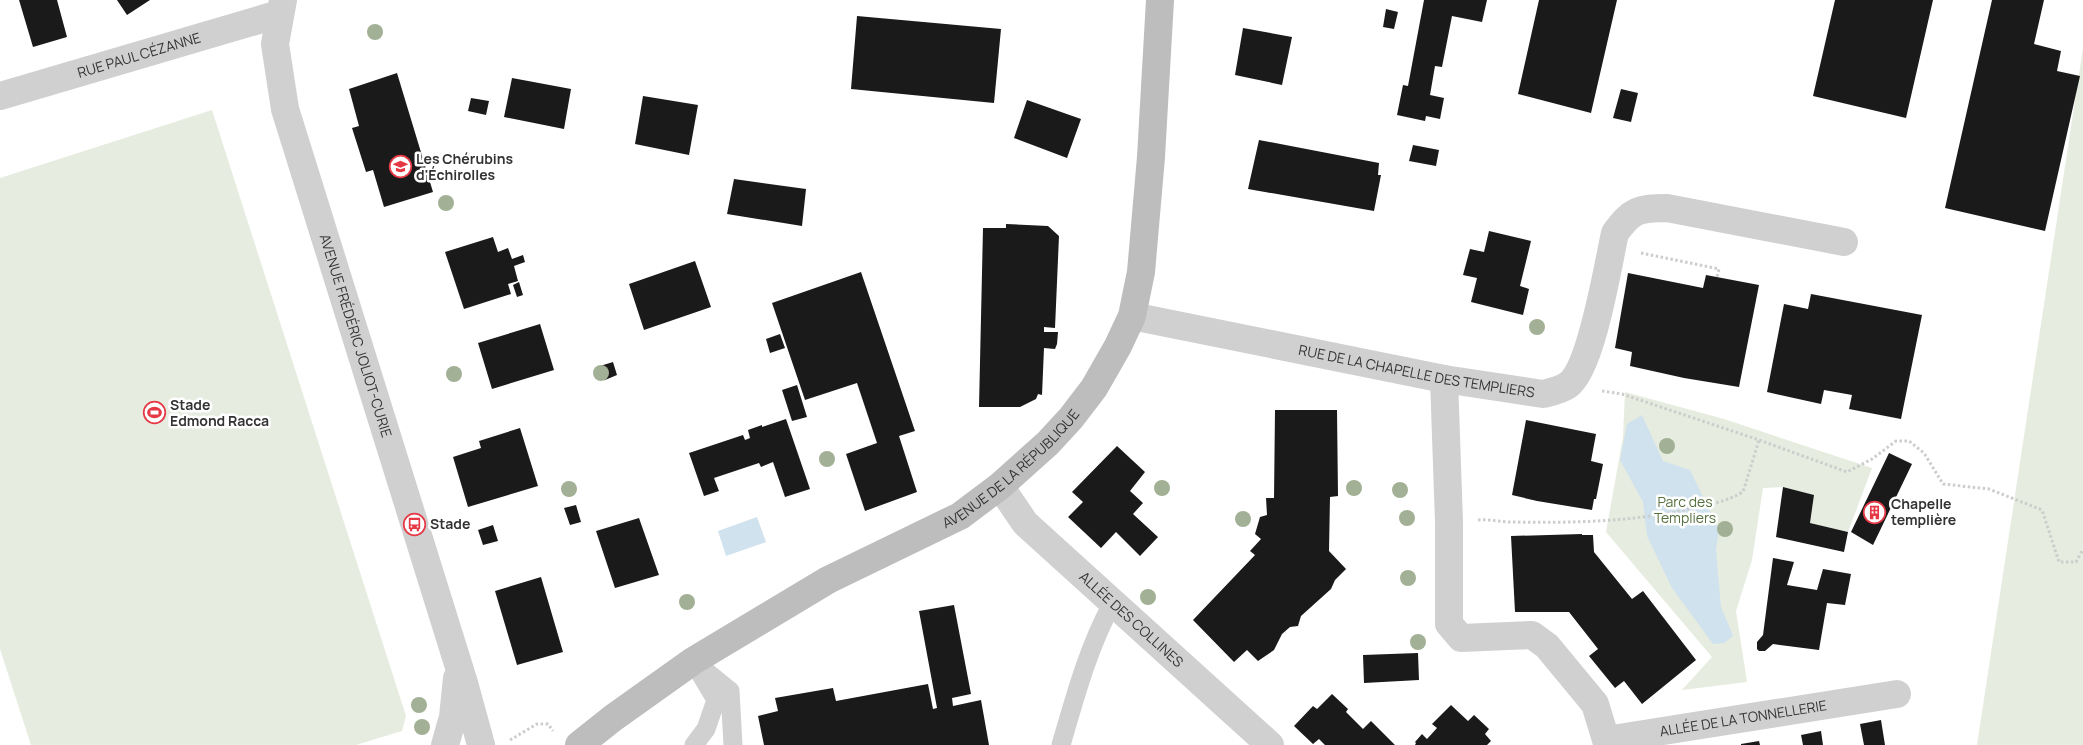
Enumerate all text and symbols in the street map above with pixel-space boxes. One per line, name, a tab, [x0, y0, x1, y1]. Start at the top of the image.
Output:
street label: RUE PAUL CÉZANNE	[75, 28, 203, 82]
place label: Les Chérubins d'Échirolles	[416, 149, 513, 184]
school or university icon: Les Chérubins d'Échirolles	[388, 155, 412, 179]
street label: AVENUE FRÉDÉRIC JOLIOT-CURIE	[316, 232, 397, 440]
street label: RUE DE LA CHAPELLE DES TEMPLIERS	[1297, 340, 1536, 402]
place label: Stade Edmond Racca	[170, 395, 269, 430]
sports icon: Stade Edmond Racca	[142, 401, 166, 425]
street label: AVENUE DE LA RÉPUBLIQUE	[939, 405, 1083, 532]
park label: Parc des Templiers	[1654, 492, 1716, 527]
place label: Chapelle templière	[1891, 494, 1956, 529]
building icon: Chapelle templière	[1863, 500, 1887, 524]
bus stop icon: Stade	[402, 512, 426, 536]
place label: Stade	[430, 514, 470, 533]
street label: ALLÉE DES COLLINES	[1076, 567, 1188, 671]
street label: ALLÉE DE LA TONNELLERIE	[1658, 695, 1828, 740]

